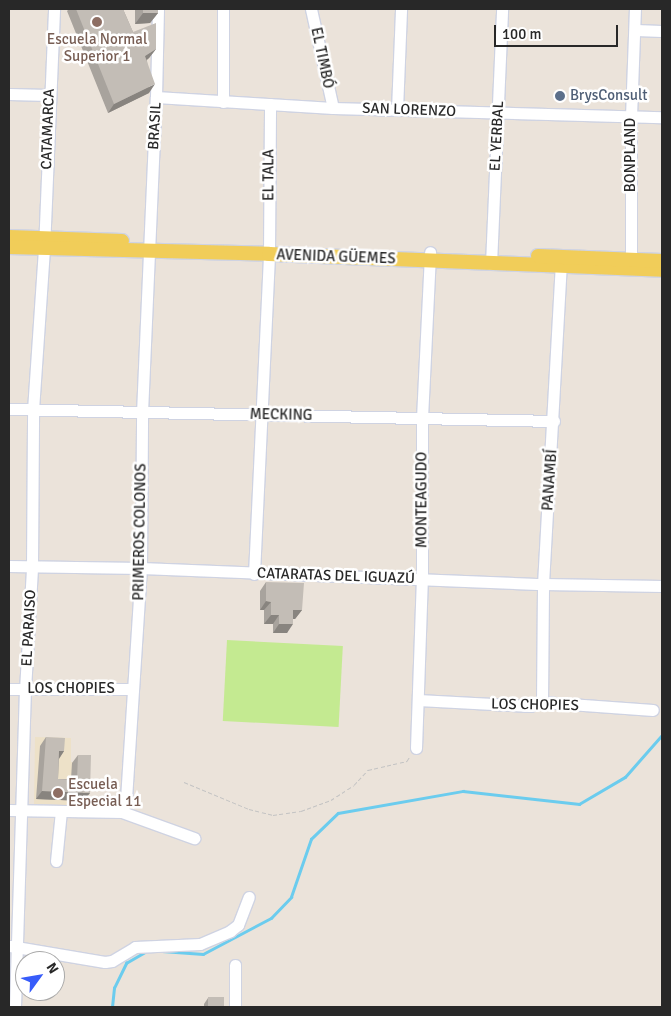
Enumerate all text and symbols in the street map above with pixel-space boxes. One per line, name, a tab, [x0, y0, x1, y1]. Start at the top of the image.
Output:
scale bar	[496, 15, 620, 47]
marker: Escuela Normal Superior 1	[91, 16, 103, 28]
text: 100 m	[502, 25, 542, 43]
street label: EL TIMBÓ	[307, 26, 337, 90]
place label: Escuela Normal Superior 1	[47, 30, 147, 65]
place label: BrysConsult	[570, 87, 647, 105]
street label: CATAMARCA	[38, 88, 58, 170]
marker: BrysConsult	[554, 90, 566, 102]
street label: SAN LORENZO	[362, 99, 456, 121]
street label: EL YERBAL	[486, 100, 508, 172]
street label: BRASIL	[145, 102, 165, 150]
street label: BONPLAND	[622, 118, 640, 192]
street label: EL TALA	[260, 149, 278, 201]
street label: AVENIDA GÜEMES	[276, 246, 396, 268]
street label: MECKING	[249, 405, 313, 425]
street label: PANAMBÍ	[539, 449, 561, 511]
street label: MONTEAGUDO	[413, 452, 431, 548]
street label: PRIMEROS COLONOS	[130, 463, 150, 601]
street label: CATARATAS DEL IGUAZÚ	[257, 564, 415, 588]
street label: EL PARAISO	[18, 589, 40, 667]
street label: LOS CHOPIES	[27, 680, 115, 698]
street label: LOS CHOPIES	[491, 695, 579, 715]
place label: Escuela Especial 11	[68, 775, 141, 810]
marker: Escuela Especial 11	[52, 787, 64, 799]
north arrow	[15, 951, 65, 1001]
text: N	[43, 960, 62, 977]

